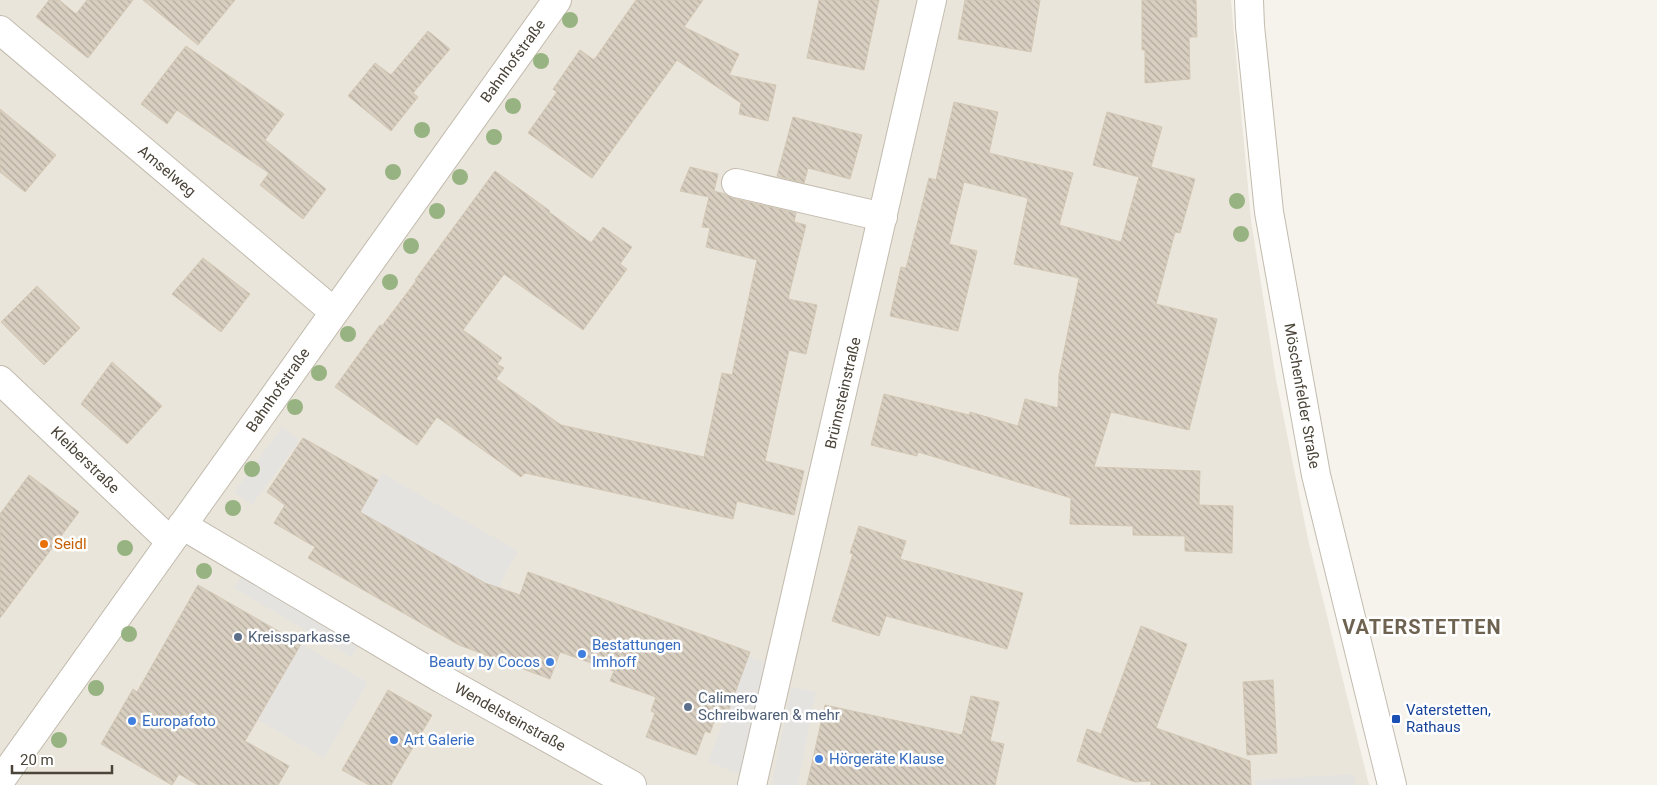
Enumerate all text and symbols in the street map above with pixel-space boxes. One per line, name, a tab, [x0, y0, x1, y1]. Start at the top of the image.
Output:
street label: Bahnhofstraße	[477, 16, 549, 106]
street label: Amselweg	[134, 142, 200, 200]
street label: Möschenfelder Straße	[1280, 322, 1324, 470]
street label: Brünnsteinstraße	[821, 335, 865, 451]
street label: Bahnhofstraße	[242, 344, 314, 436]
street label: Kleiberstraße	[47, 423, 123, 497]
place label: Seidl	[54, 535, 87, 553]
marker: Seidl	[38, 538, 50, 550]
district label: VATERSTETTEN	[1342, 615, 1502, 639]
place label: Kreissparkasse	[248, 628, 350, 646]
marker: Kreissparkasse	[232, 631, 244, 643]
place label: Bestattungen Imhoff	[592, 636, 681, 671]
marker: Bestattungen Imhoff	[576, 648, 588, 660]
place label: Beauty by Cocos	[429, 653, 540, 671]
marker: Beauty by Cocos	[544, 656, 556, 668]
street label: Wendelsteinstraße	[451, 679, 569, 755]
place label: Calimero Schreibwaren & mehr	[698, 689, 840, 724]
marker: Calimero Schreibwaren & mehr	[682, 701, 694, 713]
place label: Vaterstetten, Rathaus	[1406, 701, 1491, 736]
place label: Europafoto	[142, 712, 216, 730]
marker: Vaterstetten, Rathaus	[1390, 713, 1402, 725]
marker: Europafoto	[126, 715, 138, 727]
place label: Art Galerie	[404, 731, 475, 749]
marker: Art Galerie	[388, 734, 400, 746]
scale bar	[12, 742, 112, 774]
place label: Hörgeräte Klause	[829, 750, 944, 768]
text: 20 m	[20, 751, 54, 769]
marker: Hörgeräte Klause	[813, 753, 825, 765]

